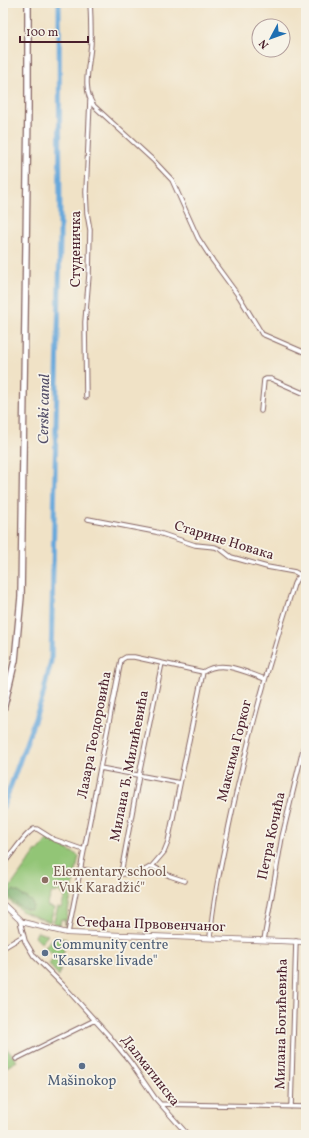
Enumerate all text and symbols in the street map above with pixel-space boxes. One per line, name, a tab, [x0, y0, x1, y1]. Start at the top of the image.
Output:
scale bar	[20, 18, 88, 44]
north arrow	[251, 18, 291, 58]
text: 100 m	[26, 25, 59, 41]
text: N	[256, 36, 273, 52]
street label: Студеничка	[67, 211, 86, 287]
water label: Cerski canal	[34, 373, 56, 444]
street label: Старине Новака	[172, 517, 276, 565]
street label: Лазара Теодоровића	[73, 670, 117, 800]
street label: Милана Ђ. Милићевића	[106, 689, 154, 843]
street label: Максима Горког	[213, 698, 257, 804]
street label: Петра Кочића	[253, 790, 291, 882]
place label: Elementary school "Vuk Karadžić"	[53, 863, 167, 898]
marker: Elementary school "Vuk Karadžić"	[40, 875, 50, 885]
street label: Стефана Првовенчаног	[76, 913, 226, 937]
place label: Community centre "Kasarske livade"	[53, 936, 169, 971]
marker: Community centre "Kasarske livade"	[40, 948, 50, 958]
street label: Милана Богићевића	[271, 958, 293, 1090]
street label: Далматинска	[116, 1031, 184, 1111]
marker: Mašinokop	[77, 1061, 87, 1071]
place label: Mašinokop	[48, 1072, 116, 1091]

